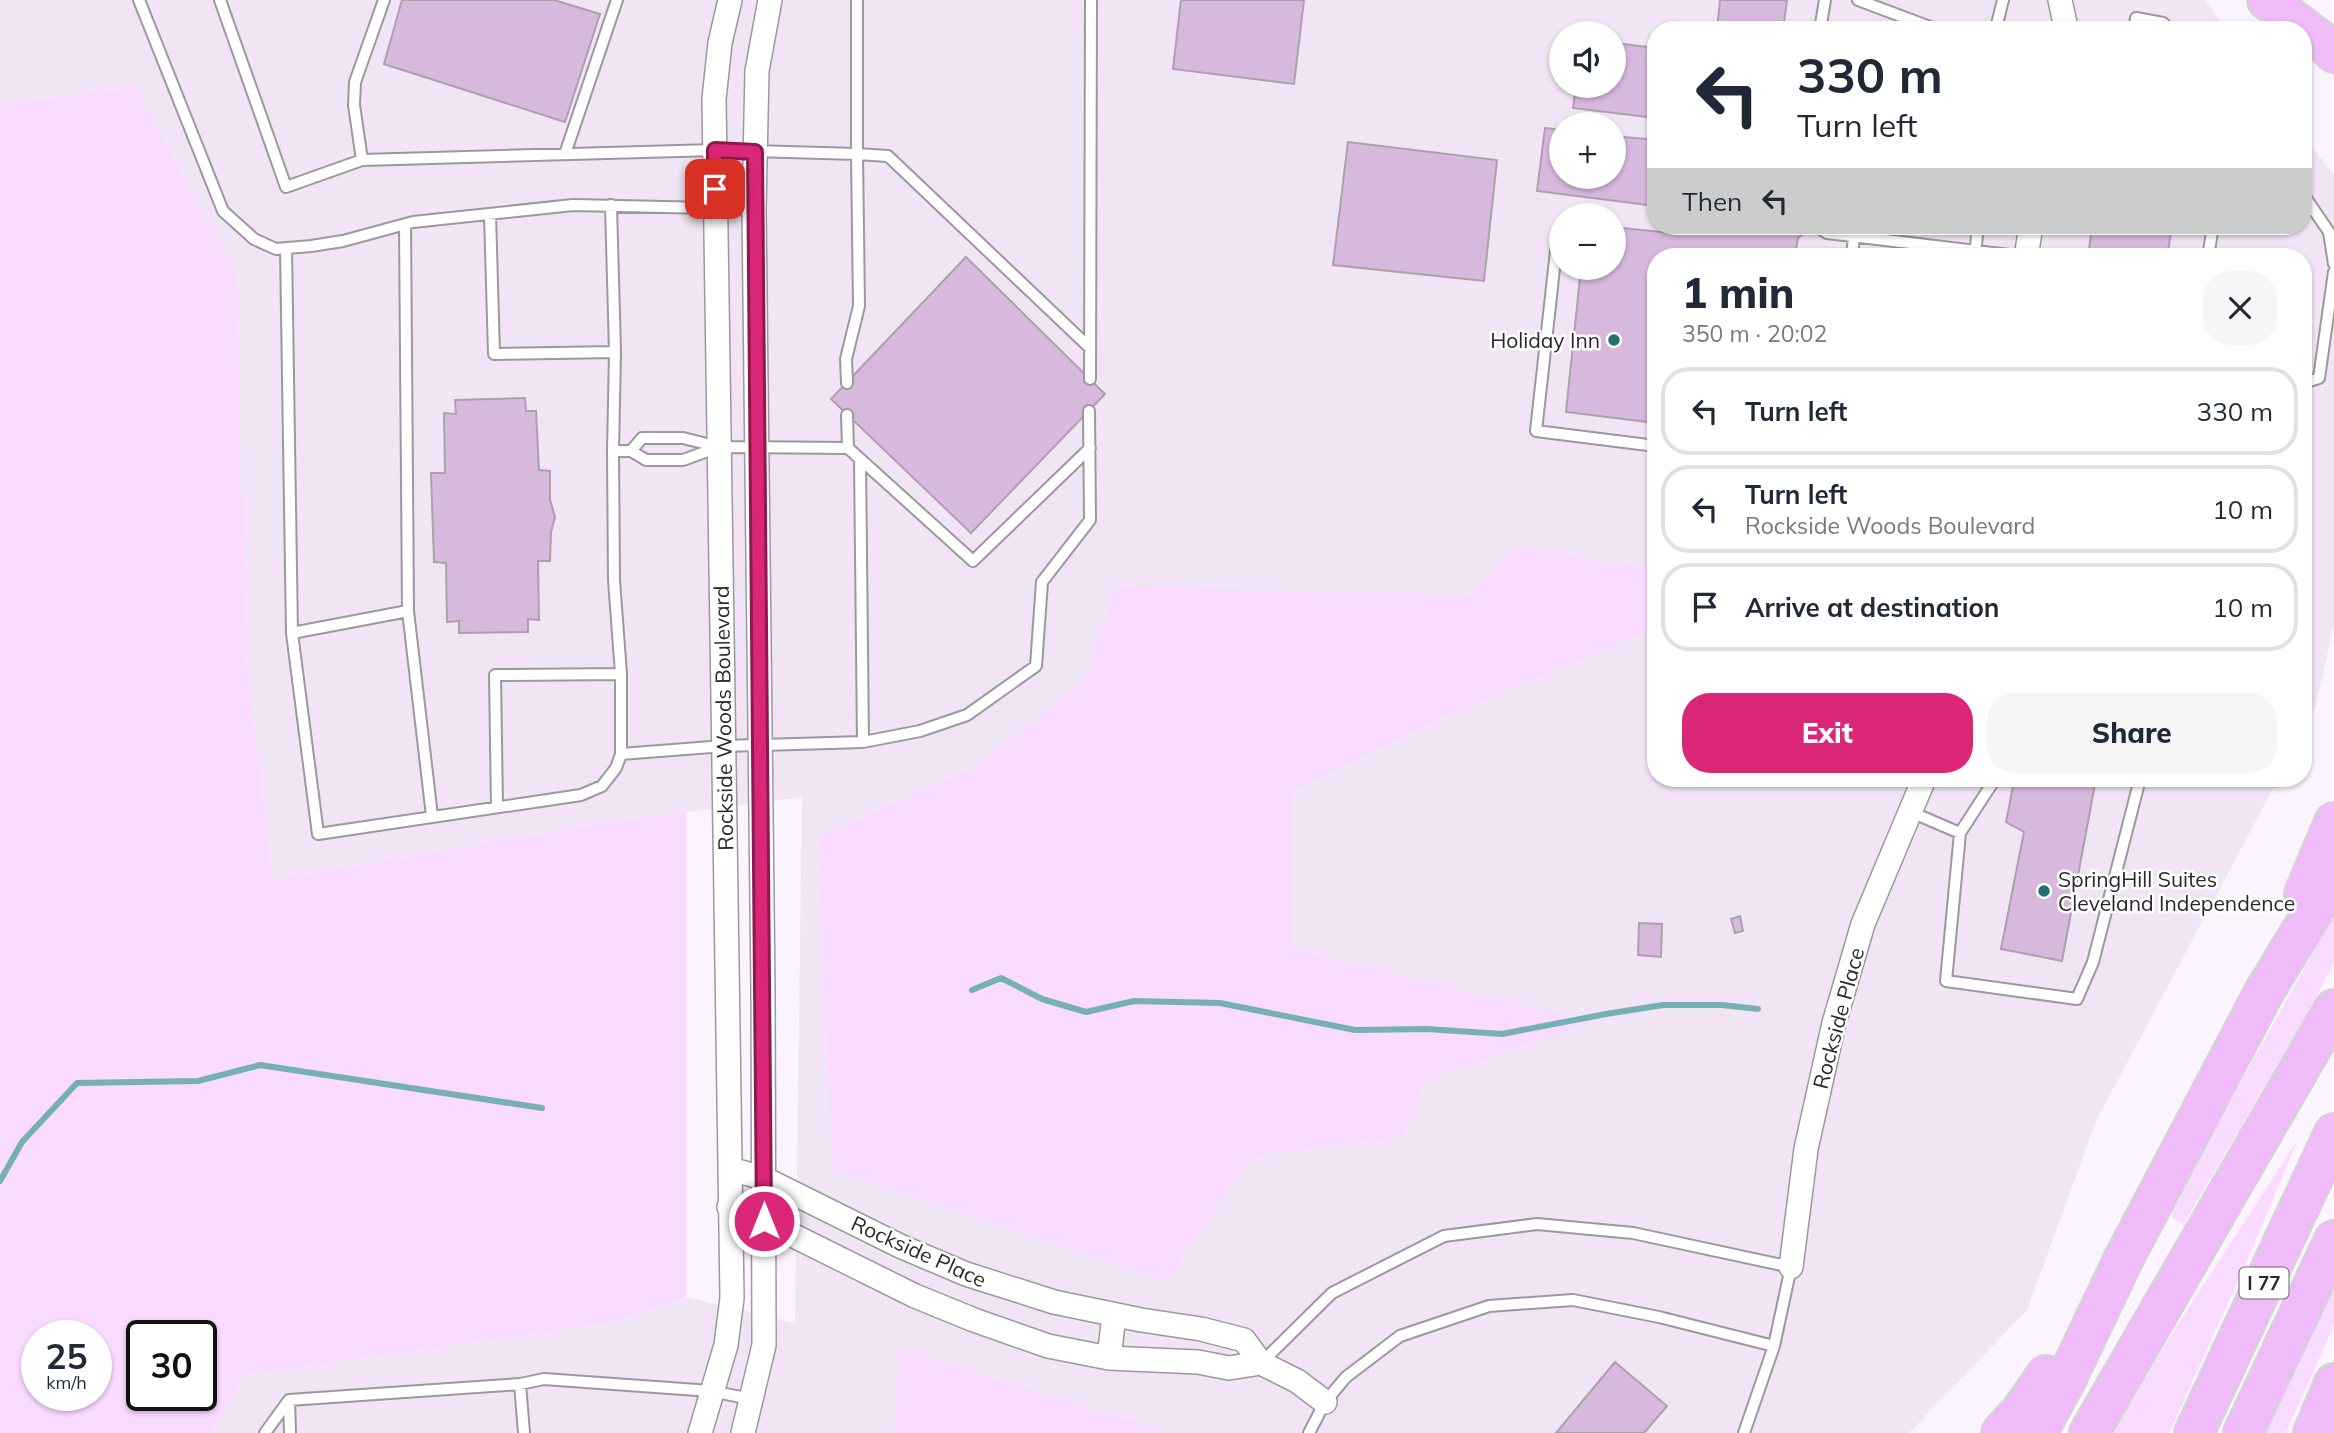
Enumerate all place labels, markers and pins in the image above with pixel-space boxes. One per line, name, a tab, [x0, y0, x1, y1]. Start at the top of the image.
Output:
pin	[685, 159, 745, 219]
place label: Holiday Inn	[1490, 327, 1600, 353]
marker: Holiday Inn	[1606, 332, 1622, 348]
place label: SpringHill Suites Cleveland Independence	[2058, 866, 2295, 916]
marker: SpringHill Suites Cleveland Independence	[2036, 883, 2052, 899]

